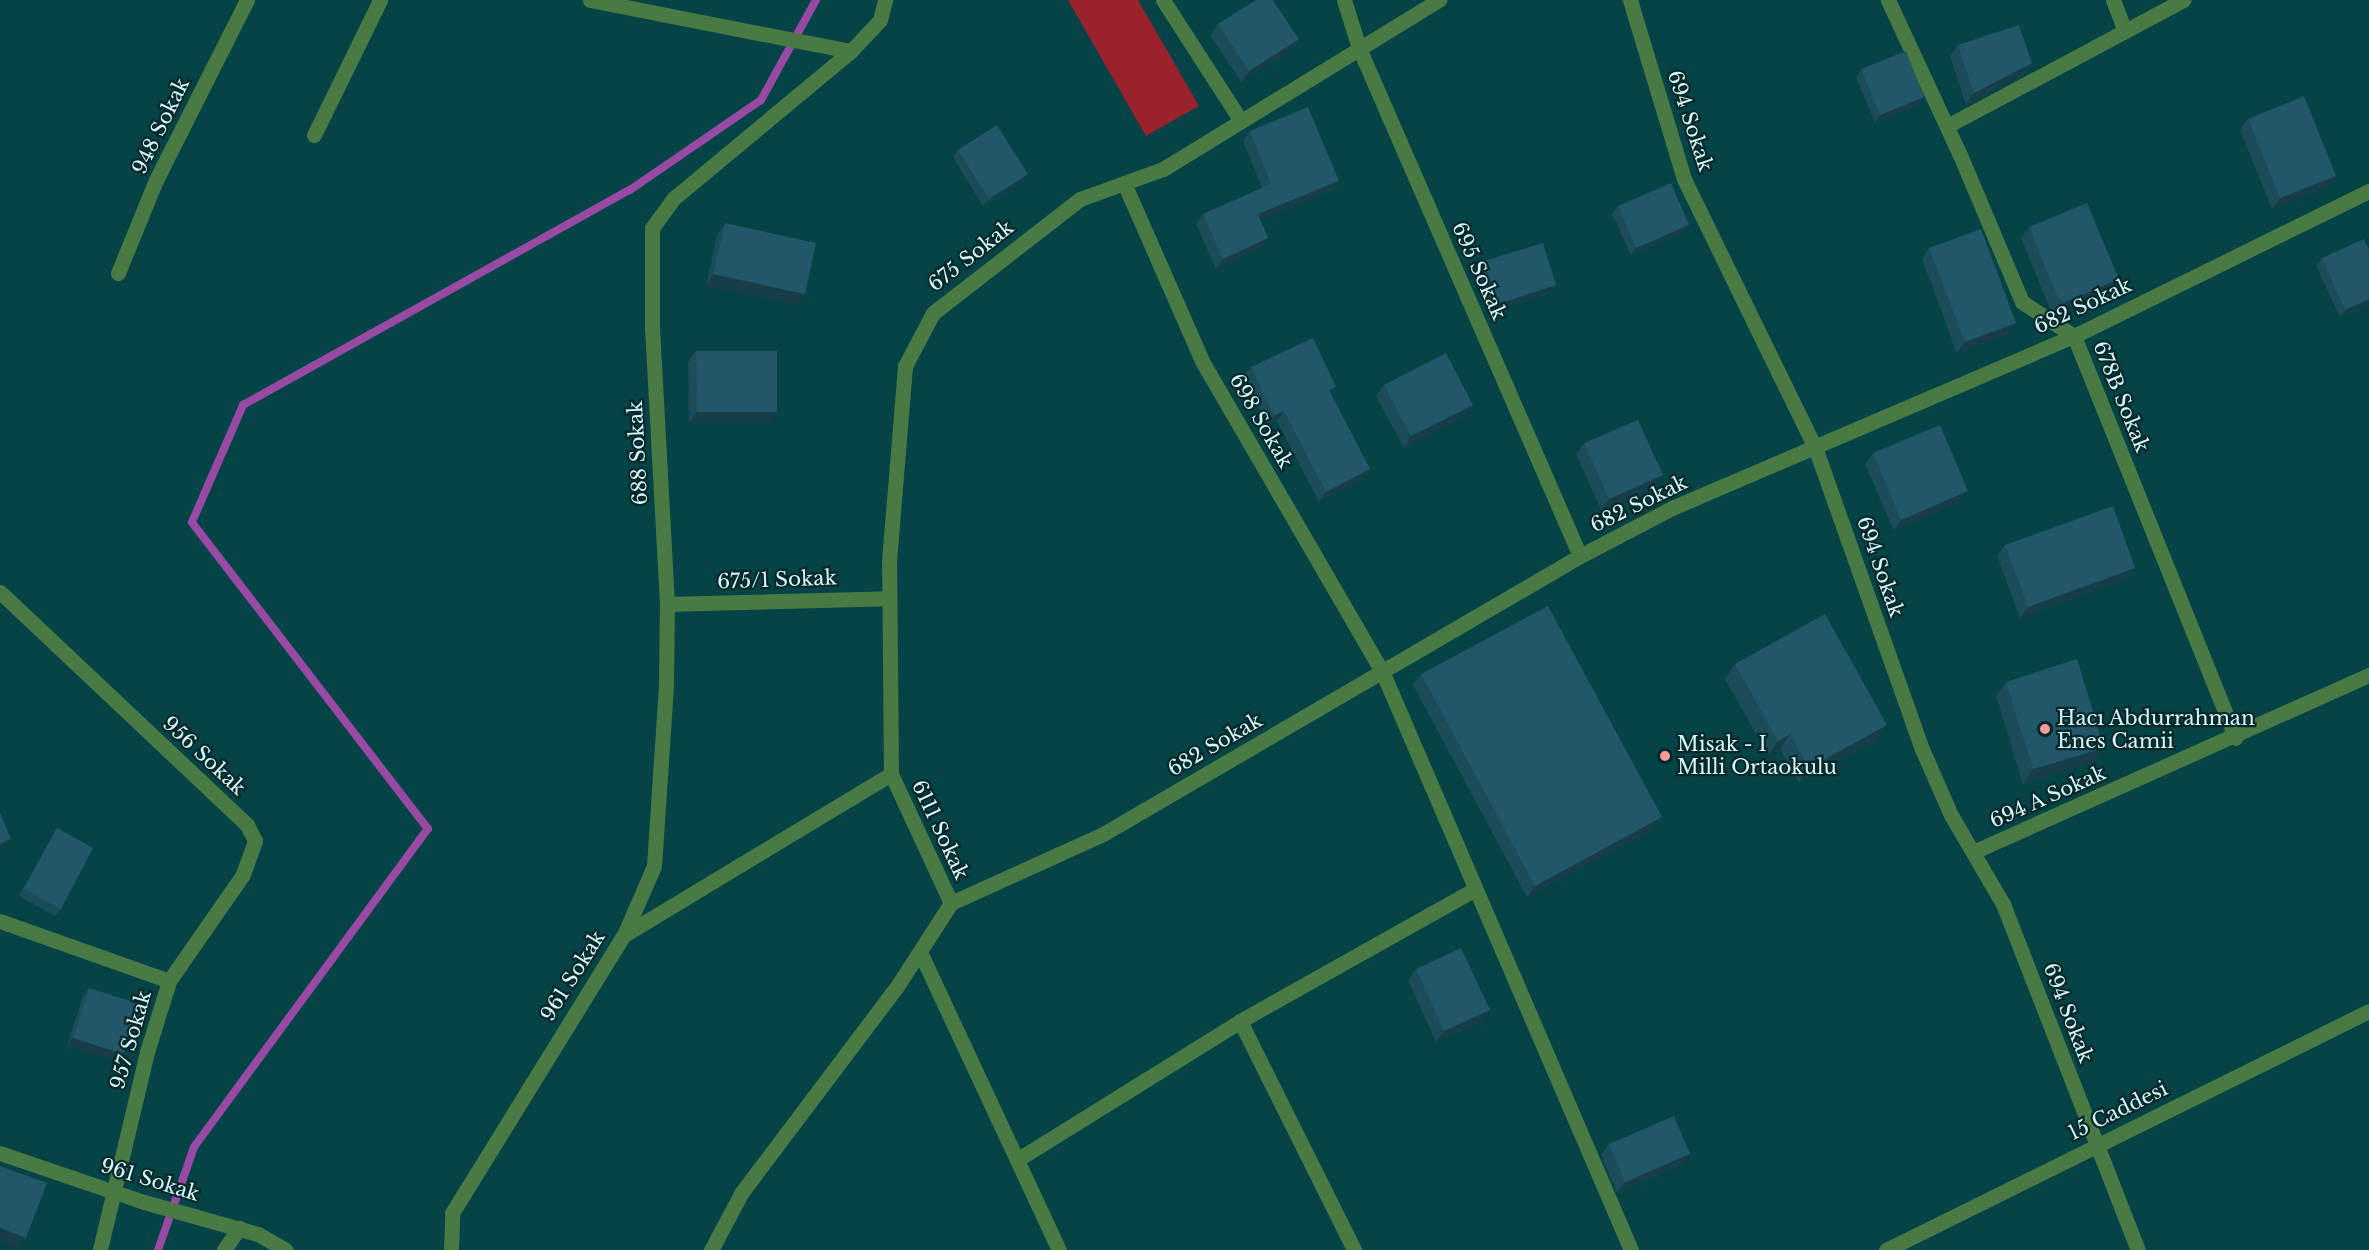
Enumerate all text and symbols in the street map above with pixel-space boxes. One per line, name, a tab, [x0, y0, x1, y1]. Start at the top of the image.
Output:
street label: 694 Sokak	[1662, 67, 1718, 175]
street label: 948 Sokak	[127, 74, 195, 178]
street label: 675 Sokak	[924, 215, 1018, 297]
street label: 695 Sokak	[1447, 218, 1511, 324]
street label: 682 Sokak	[2030, 273, 2136, 339]
street label: 678B Sokak	[2088, 338, 2154, 456]
street label: 698 Sokak	[1224, 369, 1298, 473]
street label: 688 Sokak	[623, 400, 653, 506]
street label: 682 Sokak	[1587, 470, 1691, 538]
street label: 694 Sokak	[1852, 514, 1908, 620]
street label: 675/1 Sokak	[717, 566, 837, 594]
place label: Hacı Abdurrahman Enes Camii	[2057, 706, 2256, 753]
street label: 682 Sokak	[1164, 708, 1266, 782]
street label: 956 Sokak	[158, 712, 250, 800]
marker: Hacı Abdurrahman Enes Camii	[2038, 722, 2052, 736]
place label: Misak - I Milli Ortaokulu	[1677, 732, 1837, 779]
marker: Misak - I Milli Ortaokulu	[1658, 749, 1672, 763]
street label: 694 A Sokak	[1986, 760, 2110, 834]
street label: 6111 Sokak	[907, 776, 973, 884]
street label: 961 Sokak	[536, 926, 610, 1026]
street label: 694 Sokak	[2038, 960, 2098, 1066]
street label: 957 Sokak	[105, 988, 157, 1092]
street label: 15 Caddesi	[2064, 1077, 2172, 1145]
street label: 961 Sokak	[98, 1154, 202, 1206]

